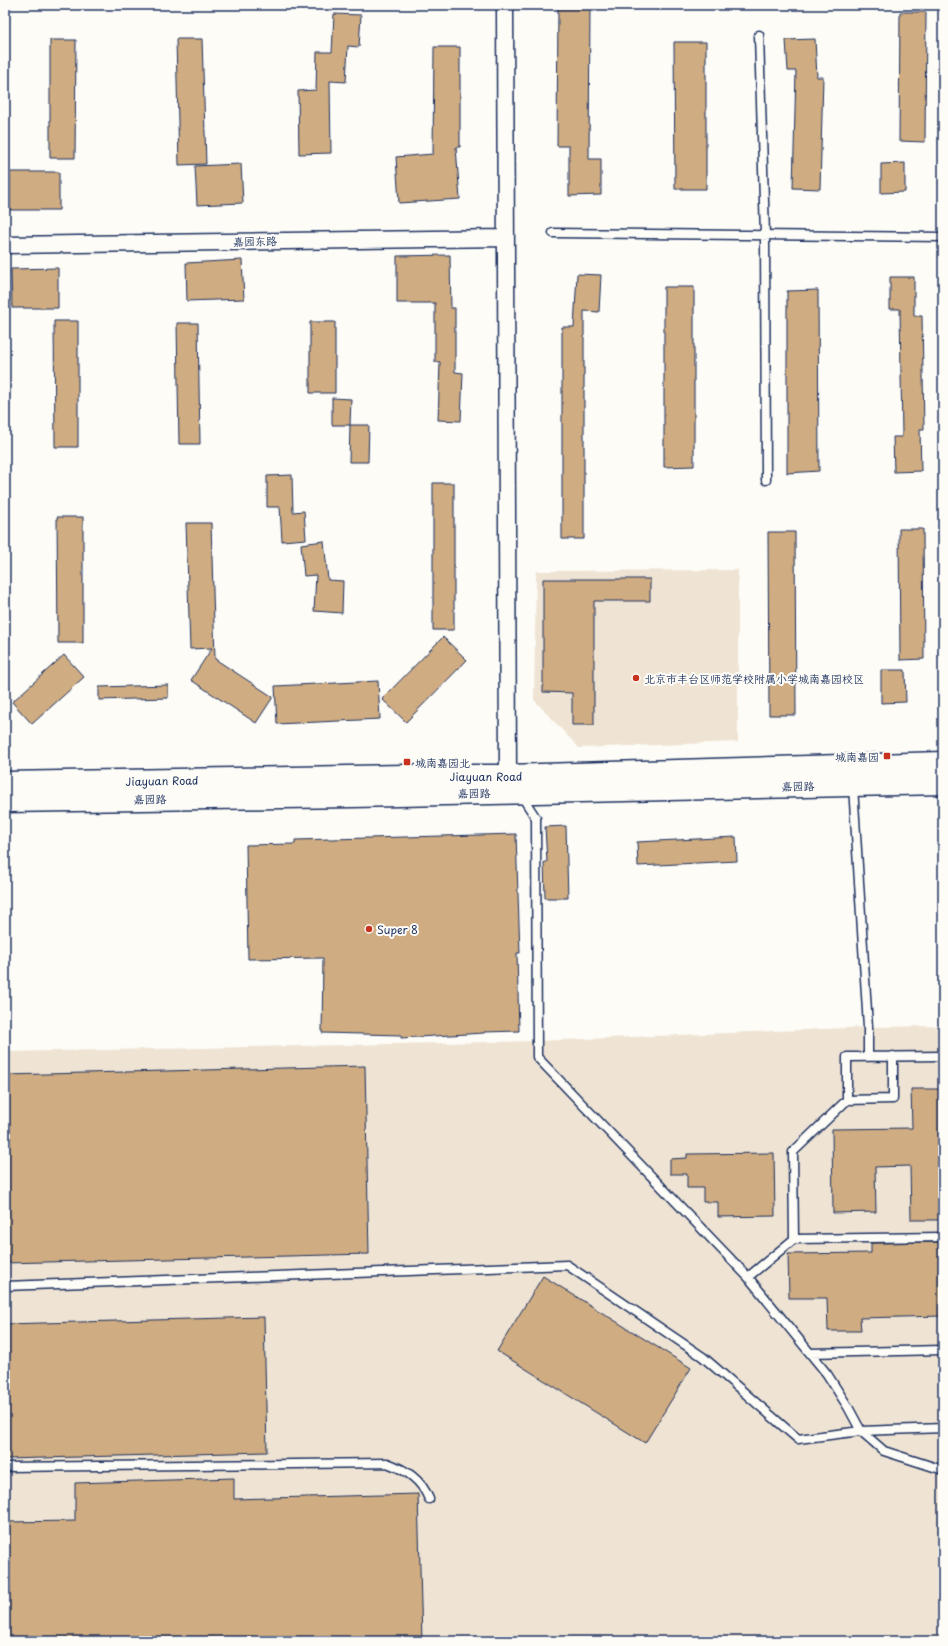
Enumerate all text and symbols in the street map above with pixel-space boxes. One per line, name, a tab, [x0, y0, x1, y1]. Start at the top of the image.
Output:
street label: 嘉园东路	[233, 232, 277, 250]
place label: 北京市丰台区师范学校附属小学城南嘉园校区	[644, 670, 864, 687]
marker: 北京市丰台区师范学校附属小学城南嘉园校区	[631, 673, 641, 683]
place label: 城南嘉园	[835, 748, 879, 765]
marker: 城南嘉园	[882, 751, 892, 761]
place label: 城南嘉园北	[415, 754, 470, 771]
marker: 城南嘉园北	[402, 757, 412, 767]
street label: Jiayuan Road	[449, 767, 523, 785]
street label: Jiayuan Road	[125, 771, 199, 789]
street label: 嘉园路	[781, 777, 815, 795]
street label: 嘉园路	[457, 784, 491, 802]
street label: 嘉园路	[133, 790, 167, 808]
place label: Super 8	[377, 921, 418, 938]
marker: Super 8	[364, 924, 374, 934]

